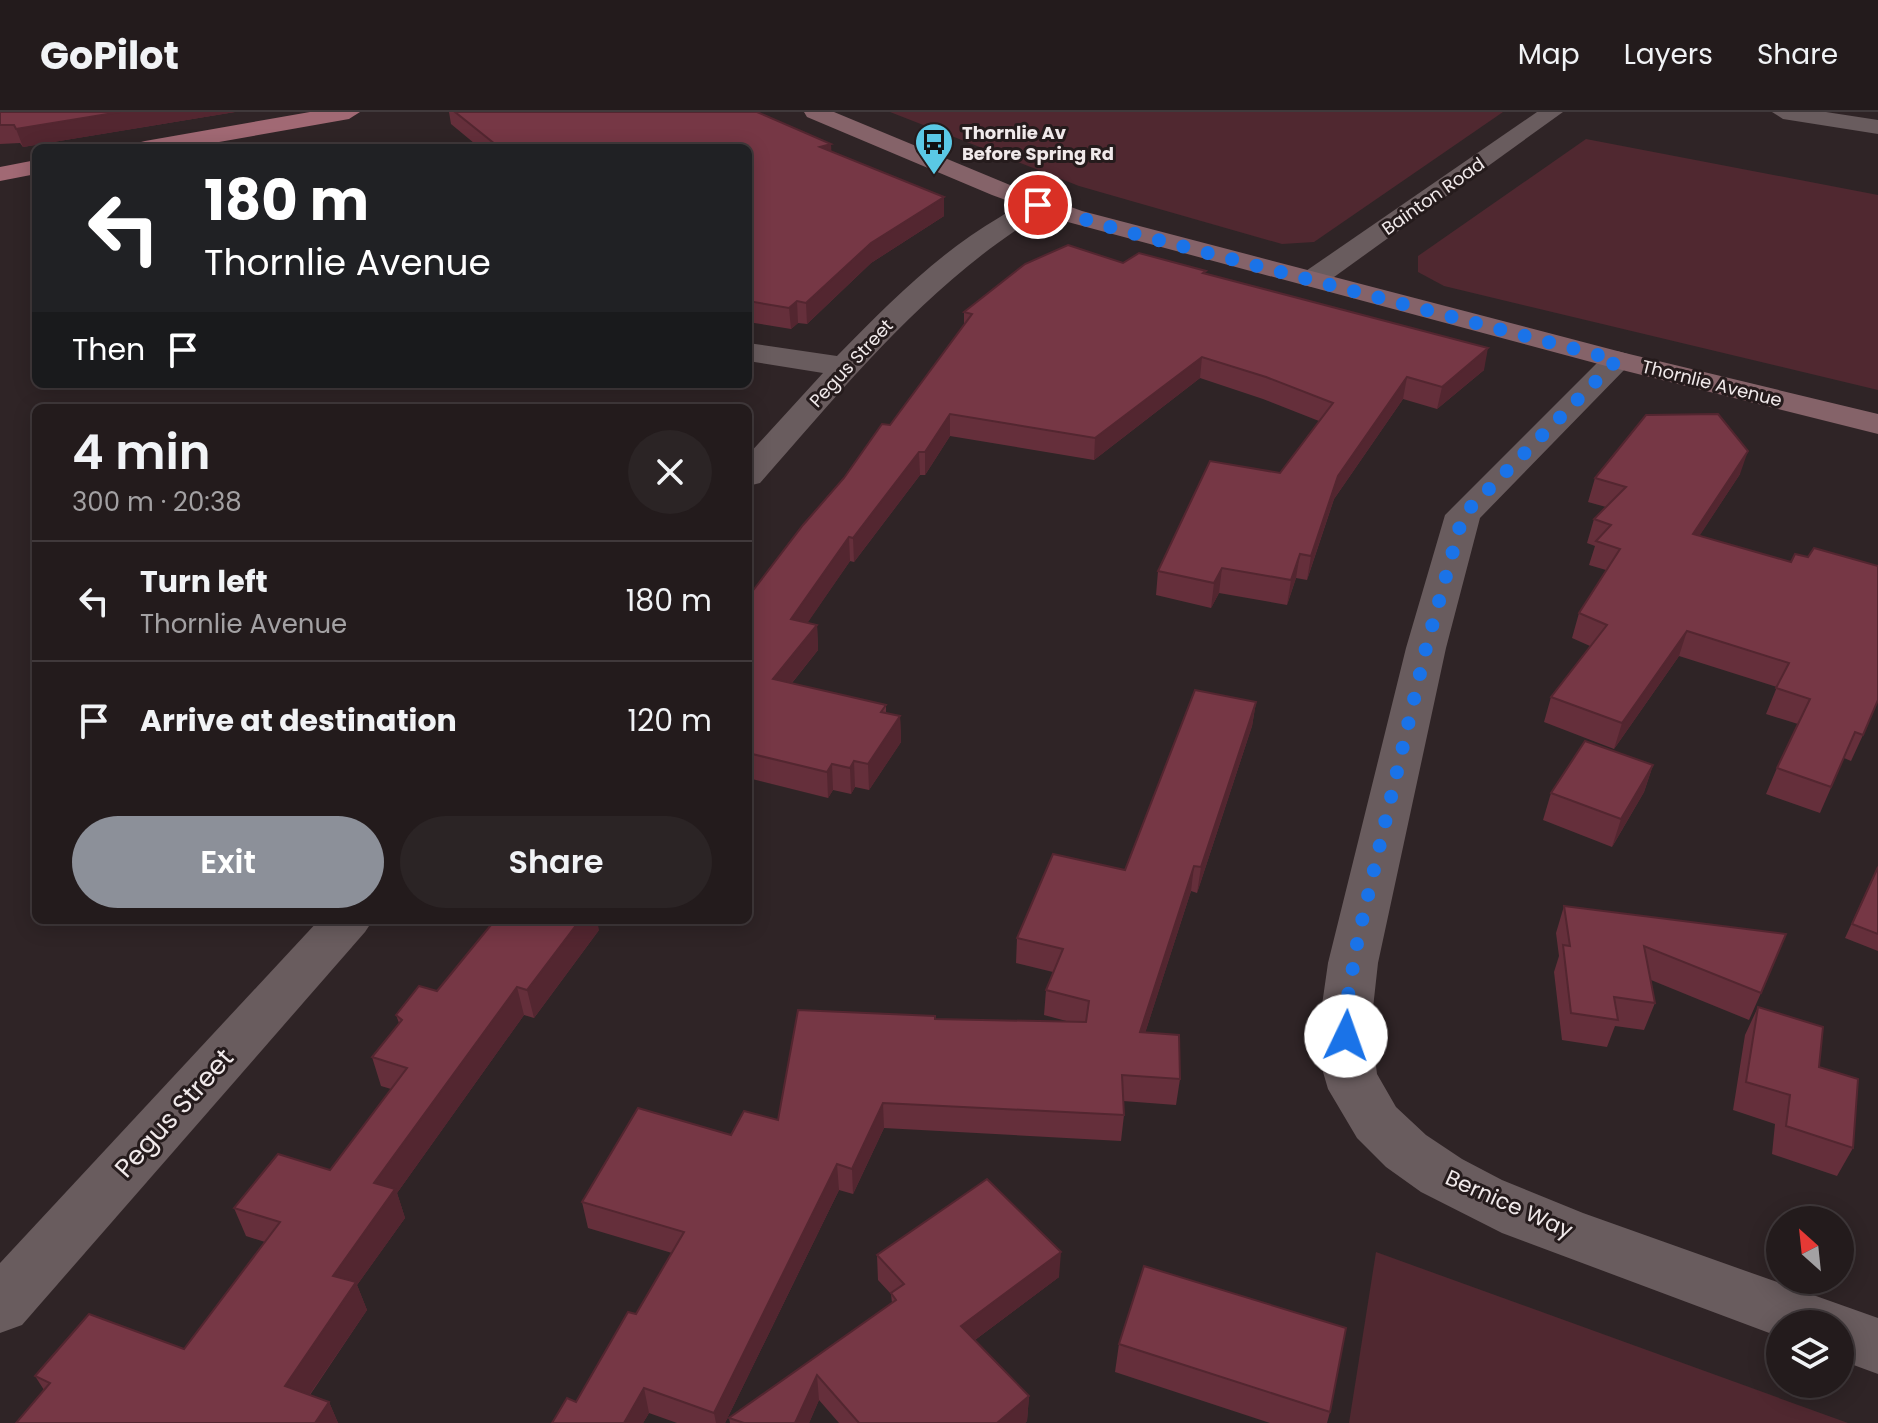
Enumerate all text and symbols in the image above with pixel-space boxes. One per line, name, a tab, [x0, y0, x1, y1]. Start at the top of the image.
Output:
text: GoPilot	[40, 29, 179, 82]
text: Map	[1518, 35, 1580, 74]
text: Layers	[1624, 35, 1713, 74]
text: Share	[1757, 35, 1838, 74]
place label: Thornlie Av Before Spring Rd	[962, 120, 1114, 166]
bus stop icon: Thornlie Av Before Spring Rd	[913, 121, 955, 176]
street label: Bainton Road	[1377, 151, 1489, 241]
text: 180 m	[204, 161, 369, 240]
pin	[1004, 171, 1072, 239]
icon: left	[72, 176, 176, 280]
icon: arrive	[1016, 183, 1060, 227]
text: Thornlie Avenue	[204, 237, 491, 288]
street label: Pegus Street	[804, 313, 898, 413]
text: Then	[72, 328, 145, 371]
icon: arrive	[161, 328, 205, 372]
street label: Thornlie Avenue	[1639, 354, 1785, 412]
text: 4 min	[72, 419, 211, 486]
button: close	[628, 430, 712, 514]
text: 300 m · 20:38	[72, 484, 242, 520]
text: Turn left	[140, 560, 268, 603]
icon: left	[72, 579, 116, 623]
text: 180 m	[626, 579, 712, 622]
text: Thornlie Avenue	[140, 606, 347, 642]
icon: arrive	[72, 699, 116, 743]
text: Arrive at destination	[140, 699, 457, 742]
text: 120 m	[627, 699, 712, 742]
button: Exit	[72, 816, 384, 908]
button: Share	[400, 816, 712, 908]
position arrow	[1304, 994, 1388, 1078]
street label: Pegus Street	[106, 1041, 242, 1185]
street label: Bernice Way	[1440, 1162, 1578, 1246]
north arrow	[1766, 1206, 1854, 1294]
map controls	[1766, 1206, 1854, 1398]
button: layers	[1766, 1310, 1854, 1398]

